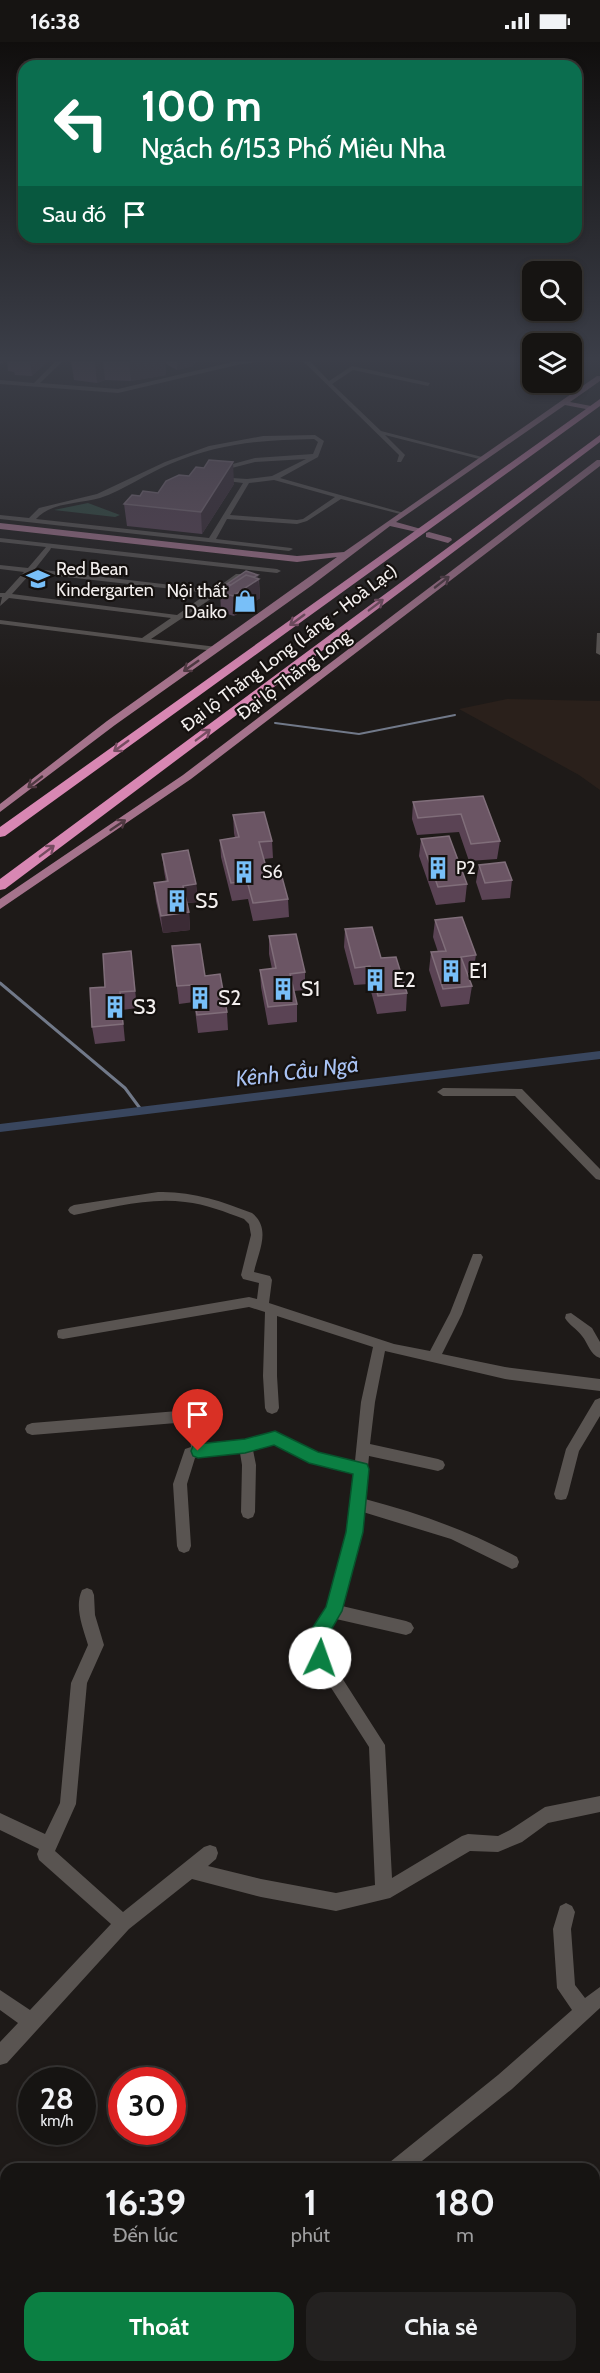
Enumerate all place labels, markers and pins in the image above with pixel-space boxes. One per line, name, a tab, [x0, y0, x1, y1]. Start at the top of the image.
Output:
place label: Red Bean Kindergarten	[56, 558, 154, 601]
school or university icon: Red Bean Kindergarten	[25, 566, 51, 592]
place label: Nội thất Daiko	[166, 580, 227, 623]
shop icon: Nội thất Daiko	[232, 588, 258, 614]
building icon: P2	[425, 855, 451, 881]
place label: P2	[456, 857, 476, 879]
building icon: S6	[231, 859, 257, 885]
place label: S6	[262, 861, 283, 883]
building icon: S5	[164, 888, 190, 914]
place label: S5	[195, 888, 219, 913]
building icon: E1	[438, 958, 464, 984]
place label: E1	[469, 958, 487, 983]
building icon: E2	[362, 967, 388, 993]
place label: E2	[393, 967, 416, 992]
building icon: S1	[270, 976, 296, 1002]
place label: S1	[301, 976, 320, 1001]
building icon: S2	[187, 985, 213, 1011]
place label: S2	[218, 985, 241, 1010]
building icon: S3	[102, 994, 128, 1020]
place label: S3	[133, 994, 157, 1019]
pin	[172, 1389, 223, 1451]

